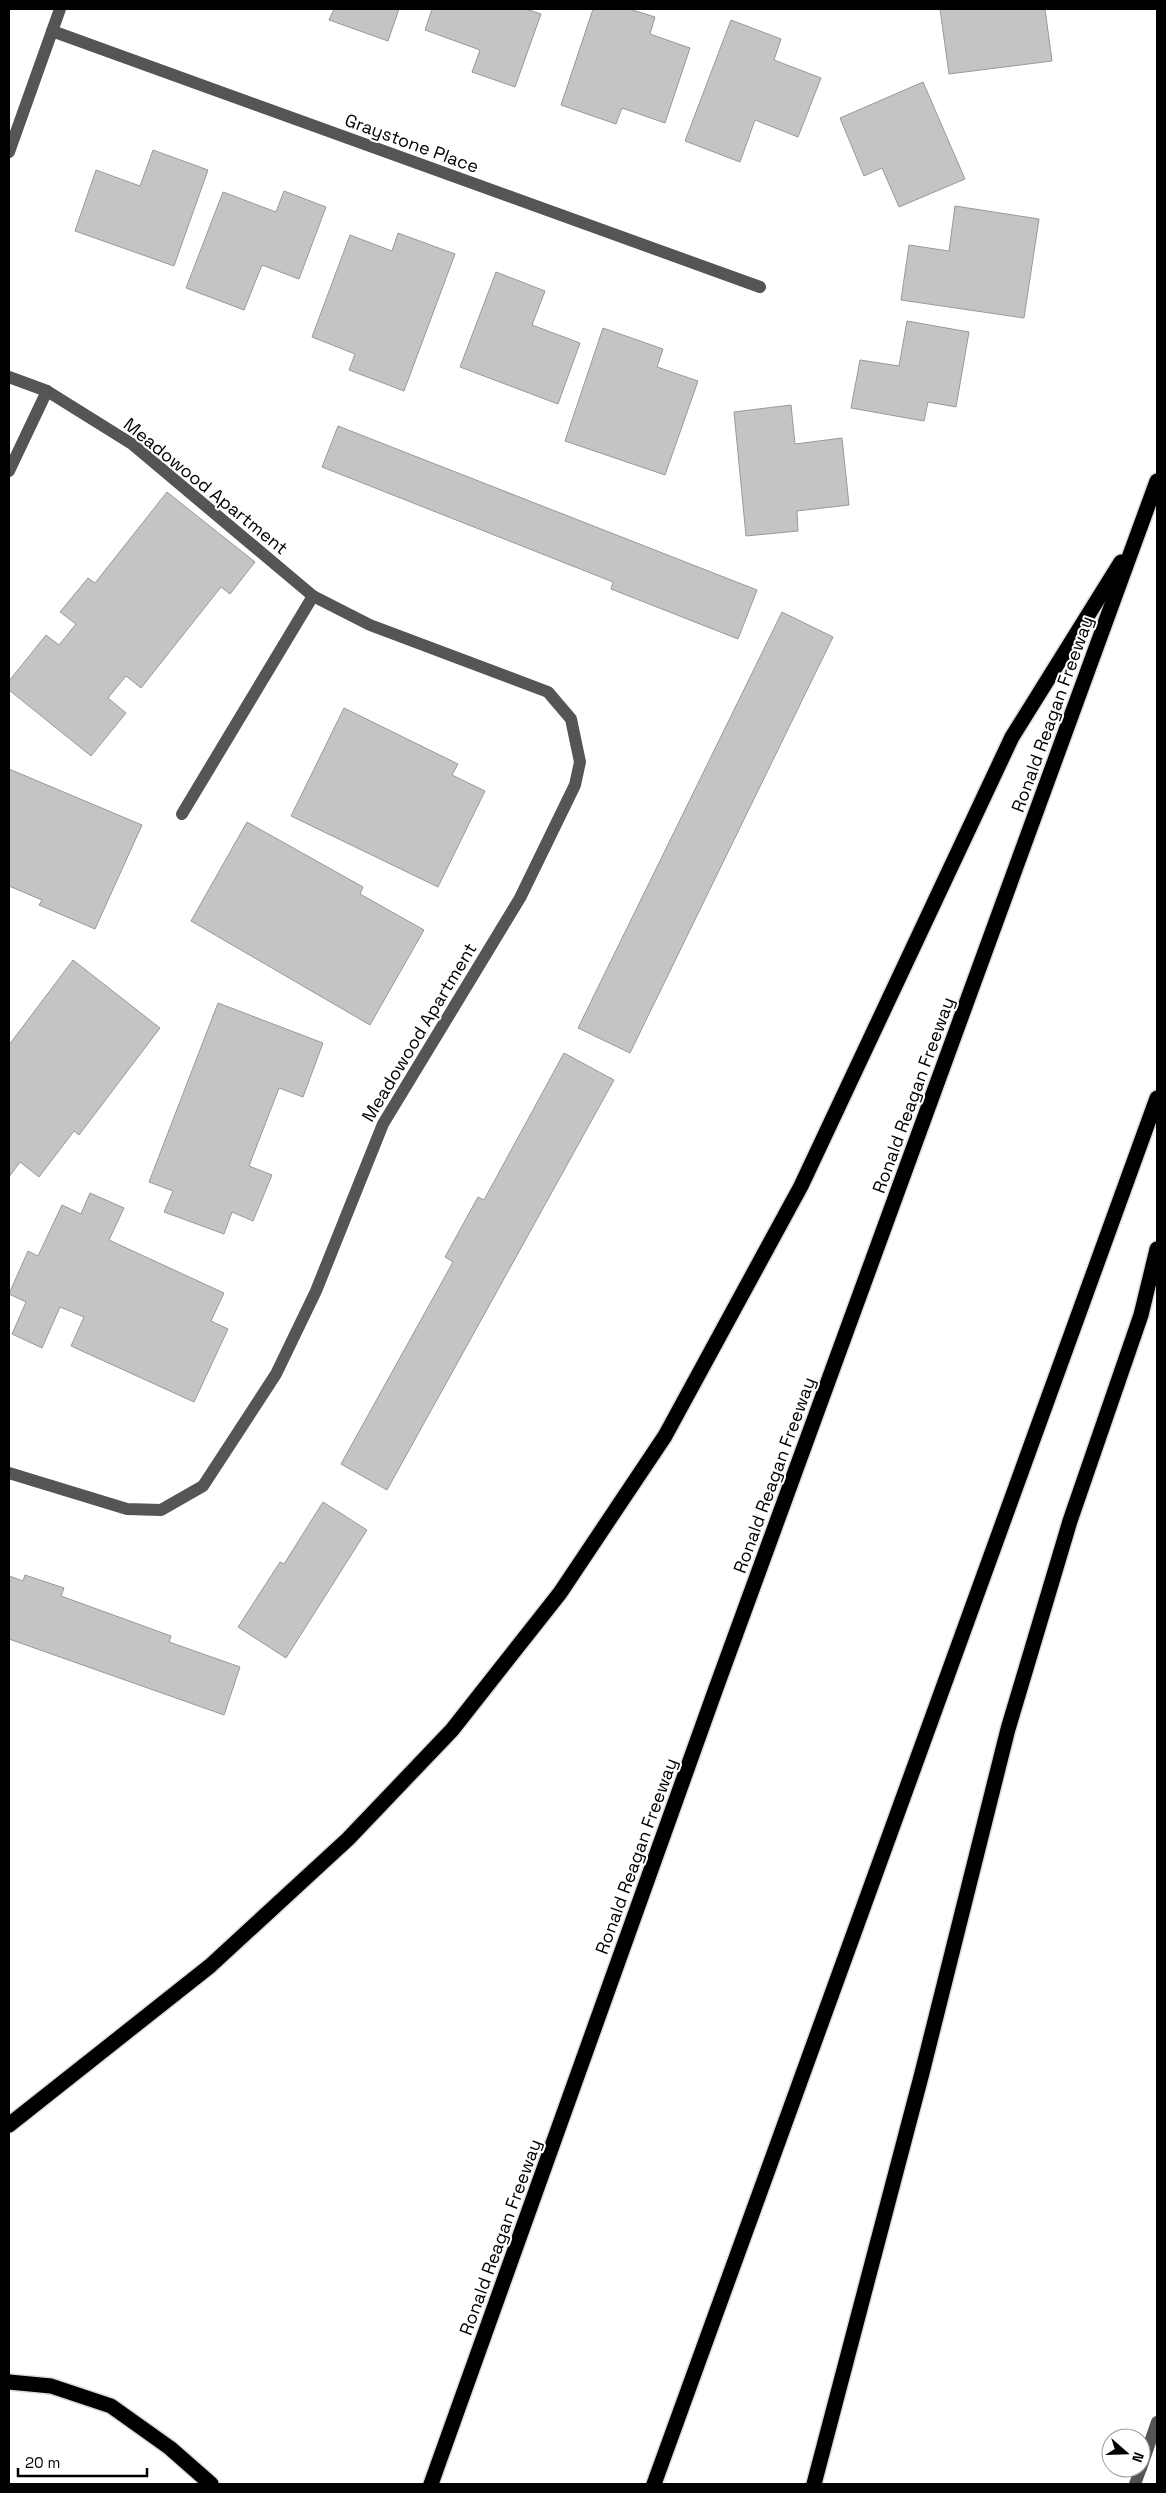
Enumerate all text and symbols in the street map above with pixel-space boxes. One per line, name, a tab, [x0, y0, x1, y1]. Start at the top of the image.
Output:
street label: Graystone Place	[342, 108, 482, 178]
street label: Meadowood Apartment	[119, 413, 293, 559]
street label: Ronald Reagan Freeway	[1006, 613, 1098, 815]
street label: Meadowood Apartment	[356, 938, 482, 1126]
street label: Ronald Reagan Freeway	[867, 994, 959, 1196]
street label: Ronald Reagan Freeway	[728, 1374, 820, 1576]
street label: Ronald Reagan Freeway	[590, 1755, 682, 1957]
street label: Ronald Reagan Freeway	[454, 2136, 546, 2338]
north arrow	[1101, 2428, 1151, 2478]
scale bar	[18, 2446, 146, 2478]
text: N	[1128, 2450, 1148, 2465]
text: 20 m	[25, 2453, 60, 2472]

